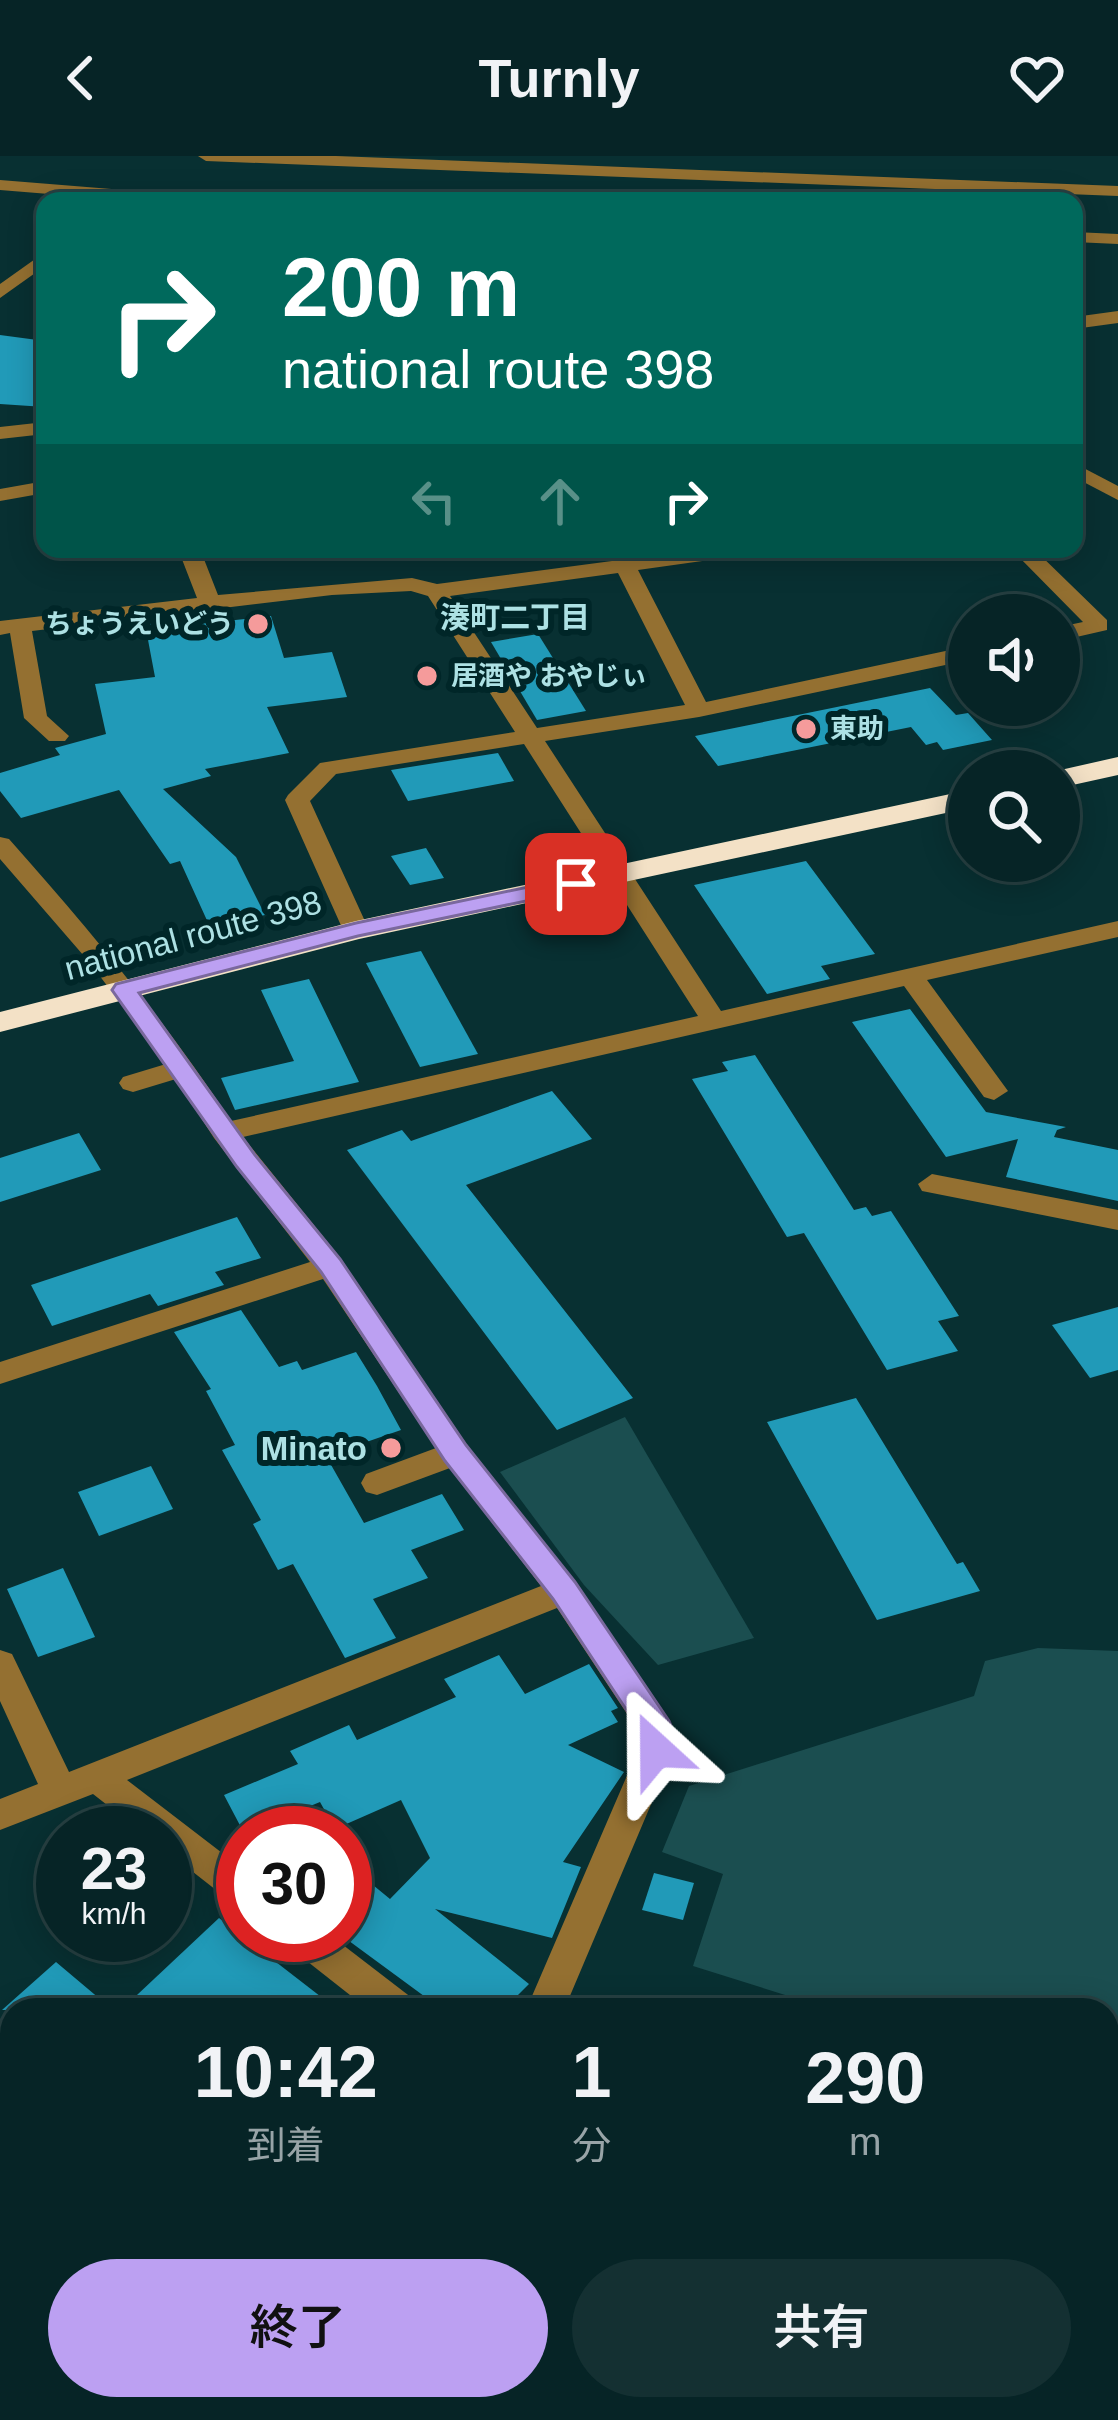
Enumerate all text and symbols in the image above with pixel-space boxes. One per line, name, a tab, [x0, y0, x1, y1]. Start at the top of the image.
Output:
icon: back	[48, 45, 114, 111]
icon: heart	[1004, 45, 1070, 111]
text: Turnly	[479, 48, 640, 108]
icon: right	[84, 240, 240, 396]
text: 200 m	[282, 240, 520, 334]
text: national route 398	[282, 339, 714, 399]
icon: left	[401, 468, 467, 534]
icon: ahead	[527, 468, 593, 534]
icon: right	[653, 468, 719, 534]
map controls	[948, 594, 1080, 882]
button: sound	[948, 594, 1080, 726]
district label: 湊町二丁目	[440, 601, 590, 634]
place label: ちょうえいどう	[45, 609, 234, 639]
marker: ちょうえいどう	[245, 611, 271, 637]
place label: 居酒や おやじぃ	[451, 661, 648, 691]
marker: 居酒や おやじぃ	[414, 663, 440, 689]
place label: 東助	[830, 714, 884, 744]
marker: 東助	[793, 716, 819, 742]
button: search	[948, 750, 1080, 882]
pin	[525, 833, 627, 935]
icon: arrive	[543, 851, 609, 917]
street label: national route 398	[61, 883, 325, 987]
place label: Minato	[261, 1430, 367, 1467]
marker: Minato	[378, 1435, 404, 1461]
position arrow	[593, 1687, 719, 1813]
speed limit sign: 30	[216, 1806, 372, 1962]
text: 23	[81, 1835, 147, 1902]
text: km/h	[81, 1897, 147, 1930]
text: 10:42	[194, 2032, 378, 2112]
text: 1	[571, 2032, 612, 2112]
text: 290	[805, 2038, 925, 2118]
text: m	[849, 2120, 881, 2163]
text: 到着	[247, 2124, 325, 2167]
text: 分	[572, 2124, 611, 2167]
button: 終了	[48, 2259, 548, 2397]
button: 共有	[572, 2259, 1071, 2397]

